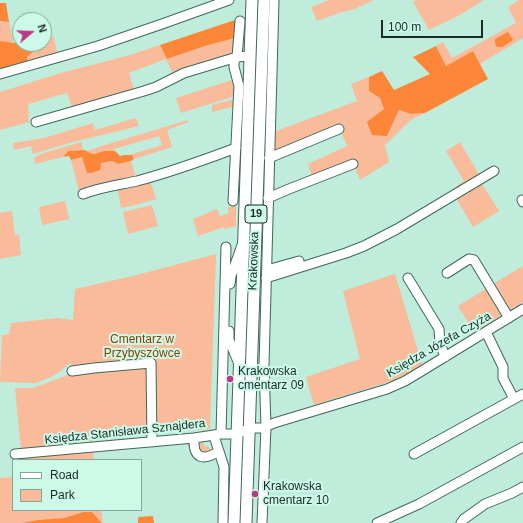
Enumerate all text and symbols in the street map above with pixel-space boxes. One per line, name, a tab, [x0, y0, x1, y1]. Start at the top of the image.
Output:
north arrow	[12, 12, 52, 52]
scale bar	[383, 12, 485, 38]
text: 100 m	[388, 20, 421, 34]
text: N	[35, 23, 49, 34]
road number: 19	[245, 205, 267, 223]
street label: Krakowska	[246, 231, 262, 291]
street label: Księdza Józefa Czyża	[384, 309, 494, 381]
park label: Cmentarz w Przybyszówce	[104, 333, 180, 361]
place label: Krakowska cmentarz 09	[238, 365, 304, 393]
marker: Krakowska cmentarz 09	[225, 374, 235, 384]
street label: Księdza Stanisława Sznajdera	[44, 416, 206, 448]
legend	[12, 459, 142, 511]
text: Road	[50, 468, 79, 482]
place label: Krakowska cmentarz 10	[263, 480, 329, 508]
text: Park	[50, 488, 75, 502]
marker: Krakowska cmentarz 10	[250, 489, 260, 499]

